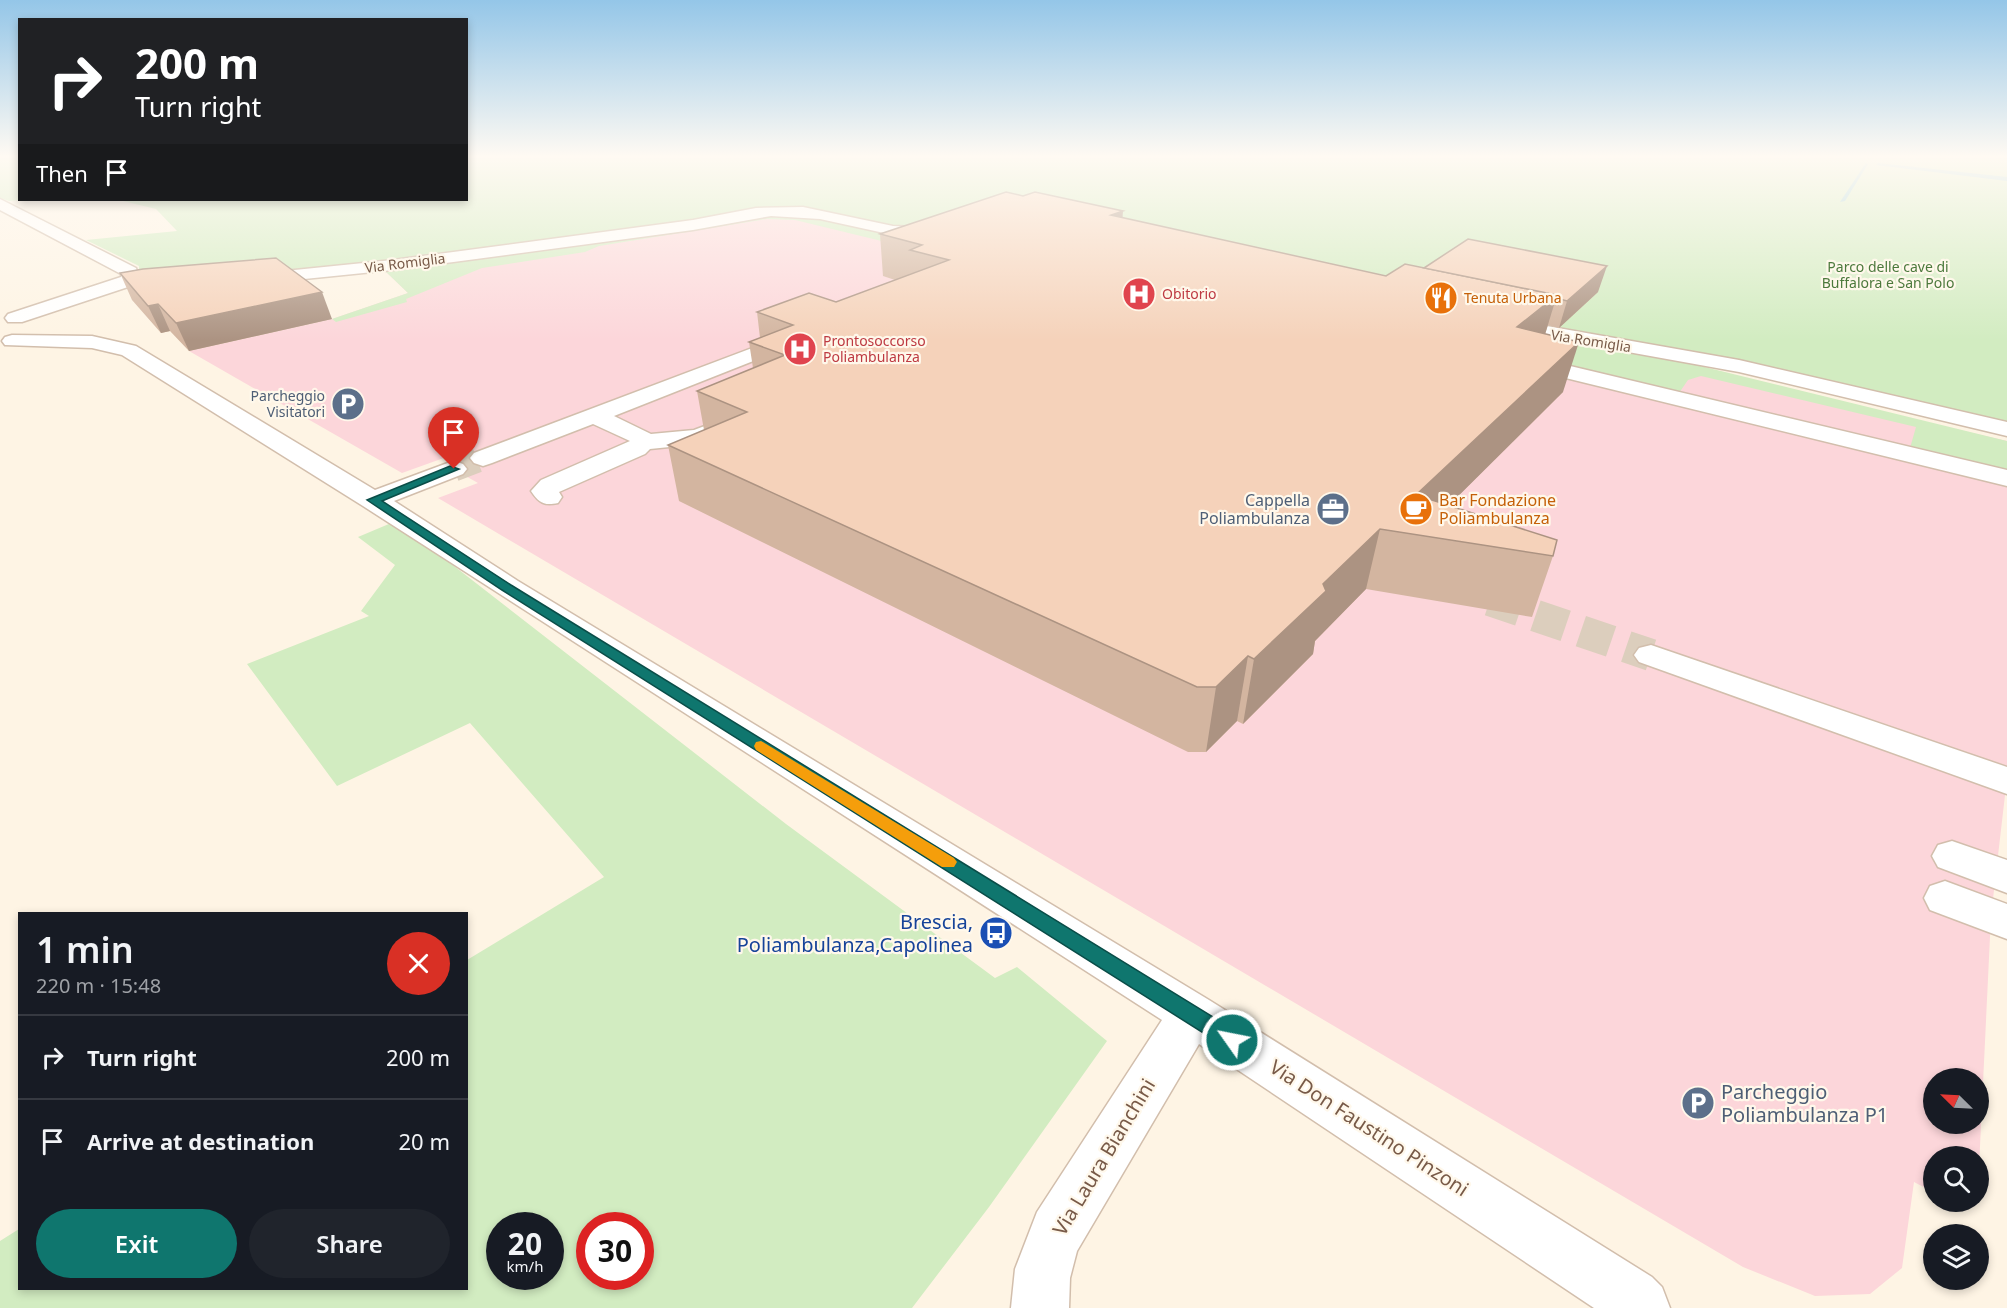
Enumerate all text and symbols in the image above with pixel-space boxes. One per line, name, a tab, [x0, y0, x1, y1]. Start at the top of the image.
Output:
text: 200 m	[135, 34, 259, 91]
icon: right	[36, 42, 114, 120]
text: Turn right	[135, 88, 261, 125]
icon: arrive	[100, 156, 133, 189]
text: Then	[36, 158, 88, 188]
street label: Via Romiglia	[364, 248, 446, 277]
park label: Parco delle cave di Buffalora e San Polo	[1822, 257, 1954, 292]
hospital icon: Obitorio	[1121, 276, 1157, 312]
restaurant icon: Tenuta Urbana	[1423, 280, 1459, 316]
place label: Obitorio	[1162, 284, 1217, 303]
place label: Tenuta Urbana	[1464, 288, 1562, 307]
street label: Via Romiglia	[1550, 325, 1633, 356]
hospital icon: Prontosoccorso Poliambulanza	[782, 331, 818, 367]
place label: Prontosoccorso Poliambulanza	[823, 331, 926, 366]
place label: Parcheggio Visitatori	[251, 386, 325, 421]
parking icon: Parcheggio Visitatori	[330, 386, 366, 422]
pin	[428, 407, 479, 469]
icon: arrive	[437, 416, 470, 449]
place label: Cappella Poliambulanza	[1199, 489, 1310, 529]
place label: Bar Fondazione Poliambulanza	[1439, 489, 1556, 529]
office icon: Cappella Poliambulanza	[1315, 491, 1351, 527]
cafe icon: Bar Fondazione Poliambulanza	[1398, 491, 1434, 527]
place label: Brescia, Poliambulanza,Capolinea	[737, 908, 973, 958]
bus stop icon: Brescia, Poliambulanza,Capolinea	[978, 915, 1014, 951]
text: 1 min	[36, 925, 134, 974]
button: close	[387, 932, 450, 995]
text: 220 m · 15:48	[36, 972, 161, 999]
position arrow	[1200, 1008, 1264, 1072]
icon: right	[36, 1041, 69, 1074]
text: Turn right	[87, 1042, 197, 1072]
text: 200 m	[386, 1042, 450, 1072]
street label: Via Don Faustino Pinzoni	[1265, 1053, 1474, 1202]
north arrow	[1923, 1068, 1989, 1134]
map controls	[1923, 1068, 1989, 1290]
street label: Via Laura Bianchini	[1046, 1073, 1161, 1240]
place label: Parcheggio Poliambulanza P1	[1721, 1078, 1888, 1128]
parking icon: Parcheggio Poliambulanza P1	[1680, 1085, 1716, 1121]
icon: arrive	[36, 1125, 69, 1158]
text: Arrive at destination	[87, 1126, 314, 1156]
text: 20 m	[399, 1126, 450, 1156]
button: search	[1923, 1146, 1989, 1212]
button: Exit	[36, 1209, 237, 1278]
button: Share	[249, 1209, 450, 1278]
speed limit sign: 30	[576, 1212, 654, 1290]
text: 20	[508, 1223, 542, 1264]
button: layers	[1923, 1224, 1989, 1290]
text: km/h	[507, 1256, 543, 1276]

